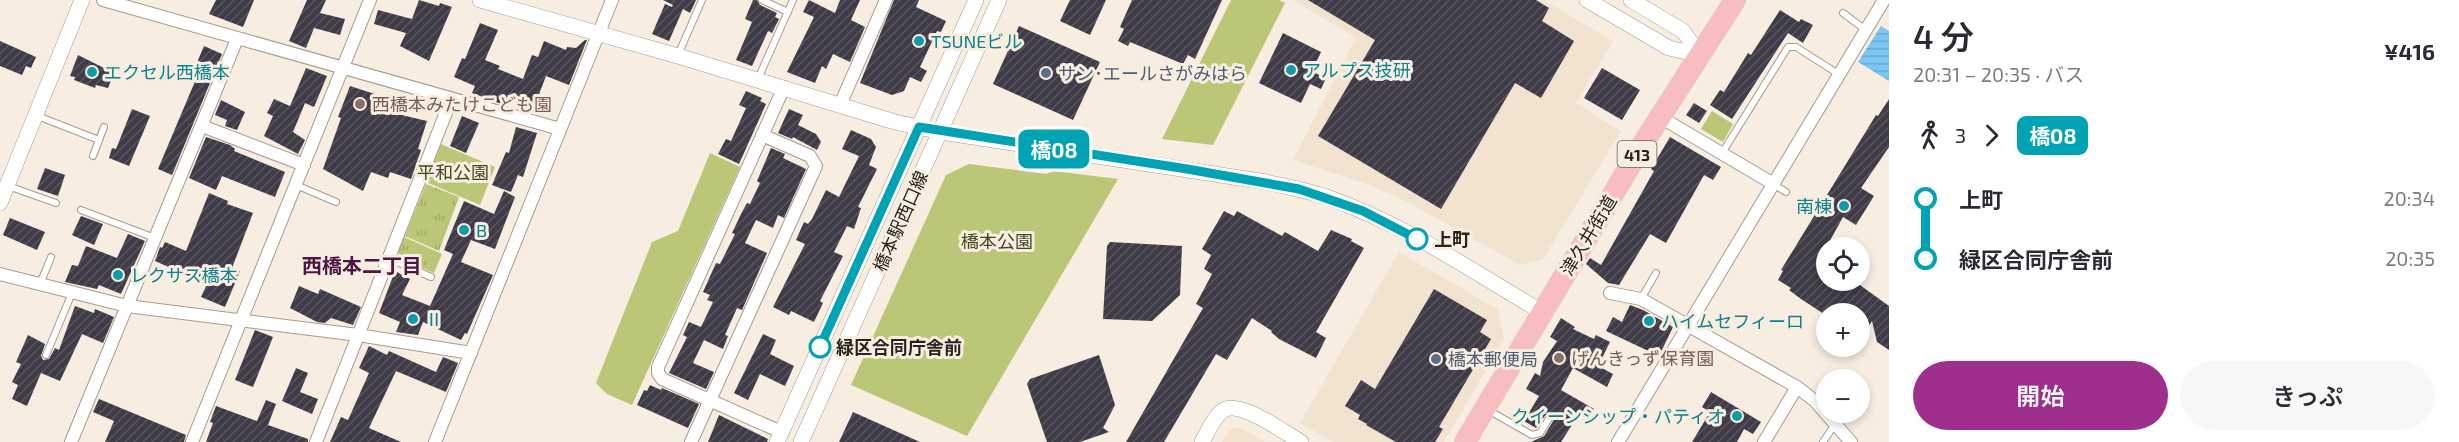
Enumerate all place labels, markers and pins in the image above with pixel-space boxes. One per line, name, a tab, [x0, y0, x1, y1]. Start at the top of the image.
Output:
place label: TSUNEビル	[931, 30, 1022, 52]
marker: TSUNEビル	[912, 34, 926, 48]
place label: アルプス技研	[1303, 59, 1411, 81]
place label: エクセル西橋本	[104, 61, 230, 83]
place label: サン･エールさがみはら	[1058, 62, 1247, 84]
marker: アルプス技研	[1284, 63, 1298, 77]
marker: エクセル西橋本	[85, 65, 99, 79]
marker: サン･エールさがみはら	[1039, 66, 1053, 80]
place label: 西橋本みたけこども園	[372, 93, 552, 115]
marker: 西橋本みたけこども園	[353, 97, 367, 111]
place label: 南棟	[1796, 195, 1832, 217]
marker: 南棟	[1837, 199, 1851, 213]
place label: B	[476, 219, 487, 241]
marker: B	[457, 223, 471, 237]
marker: 上町	[1406, 228, 1428, 250]
place label: 上町	[1434, 228, 1470, 250]
place label: レクサス橋本	[130, 264, 238, 286]
marker: レクサス橋本	[111, 268, 125, 282]
place label: Ⅱ	[425, 308, 443, 330]
place label: ハイムセフィーロ	[1661, 310, 1804, 332]
marker: Ⅱ	[406, 312, 420, 326]
marker: ハイムセフィーロ	[1642, 314, 1656, 328]
marker: 緑区合同庁舎前	[809, 336, 831, 358]
place label: 緑区合同庁舎前	[836, 336, 962, 358]
place label: げんきっず保育園	[1571, 347, 1714, 369]
place label: 橋本郵便局	[1448, 348, 1538, 370]
marker: げんきっず保育園	[1552, 351, 1566, 365]
marker: 橋本郵便局	[1429, 352, 1443, 366]
place label: クイーンシップ・パティオ	[1511, 405, 1725, 427]
marker: クイーンシップ・パティオ	[1730, 409, 1744, 423]

